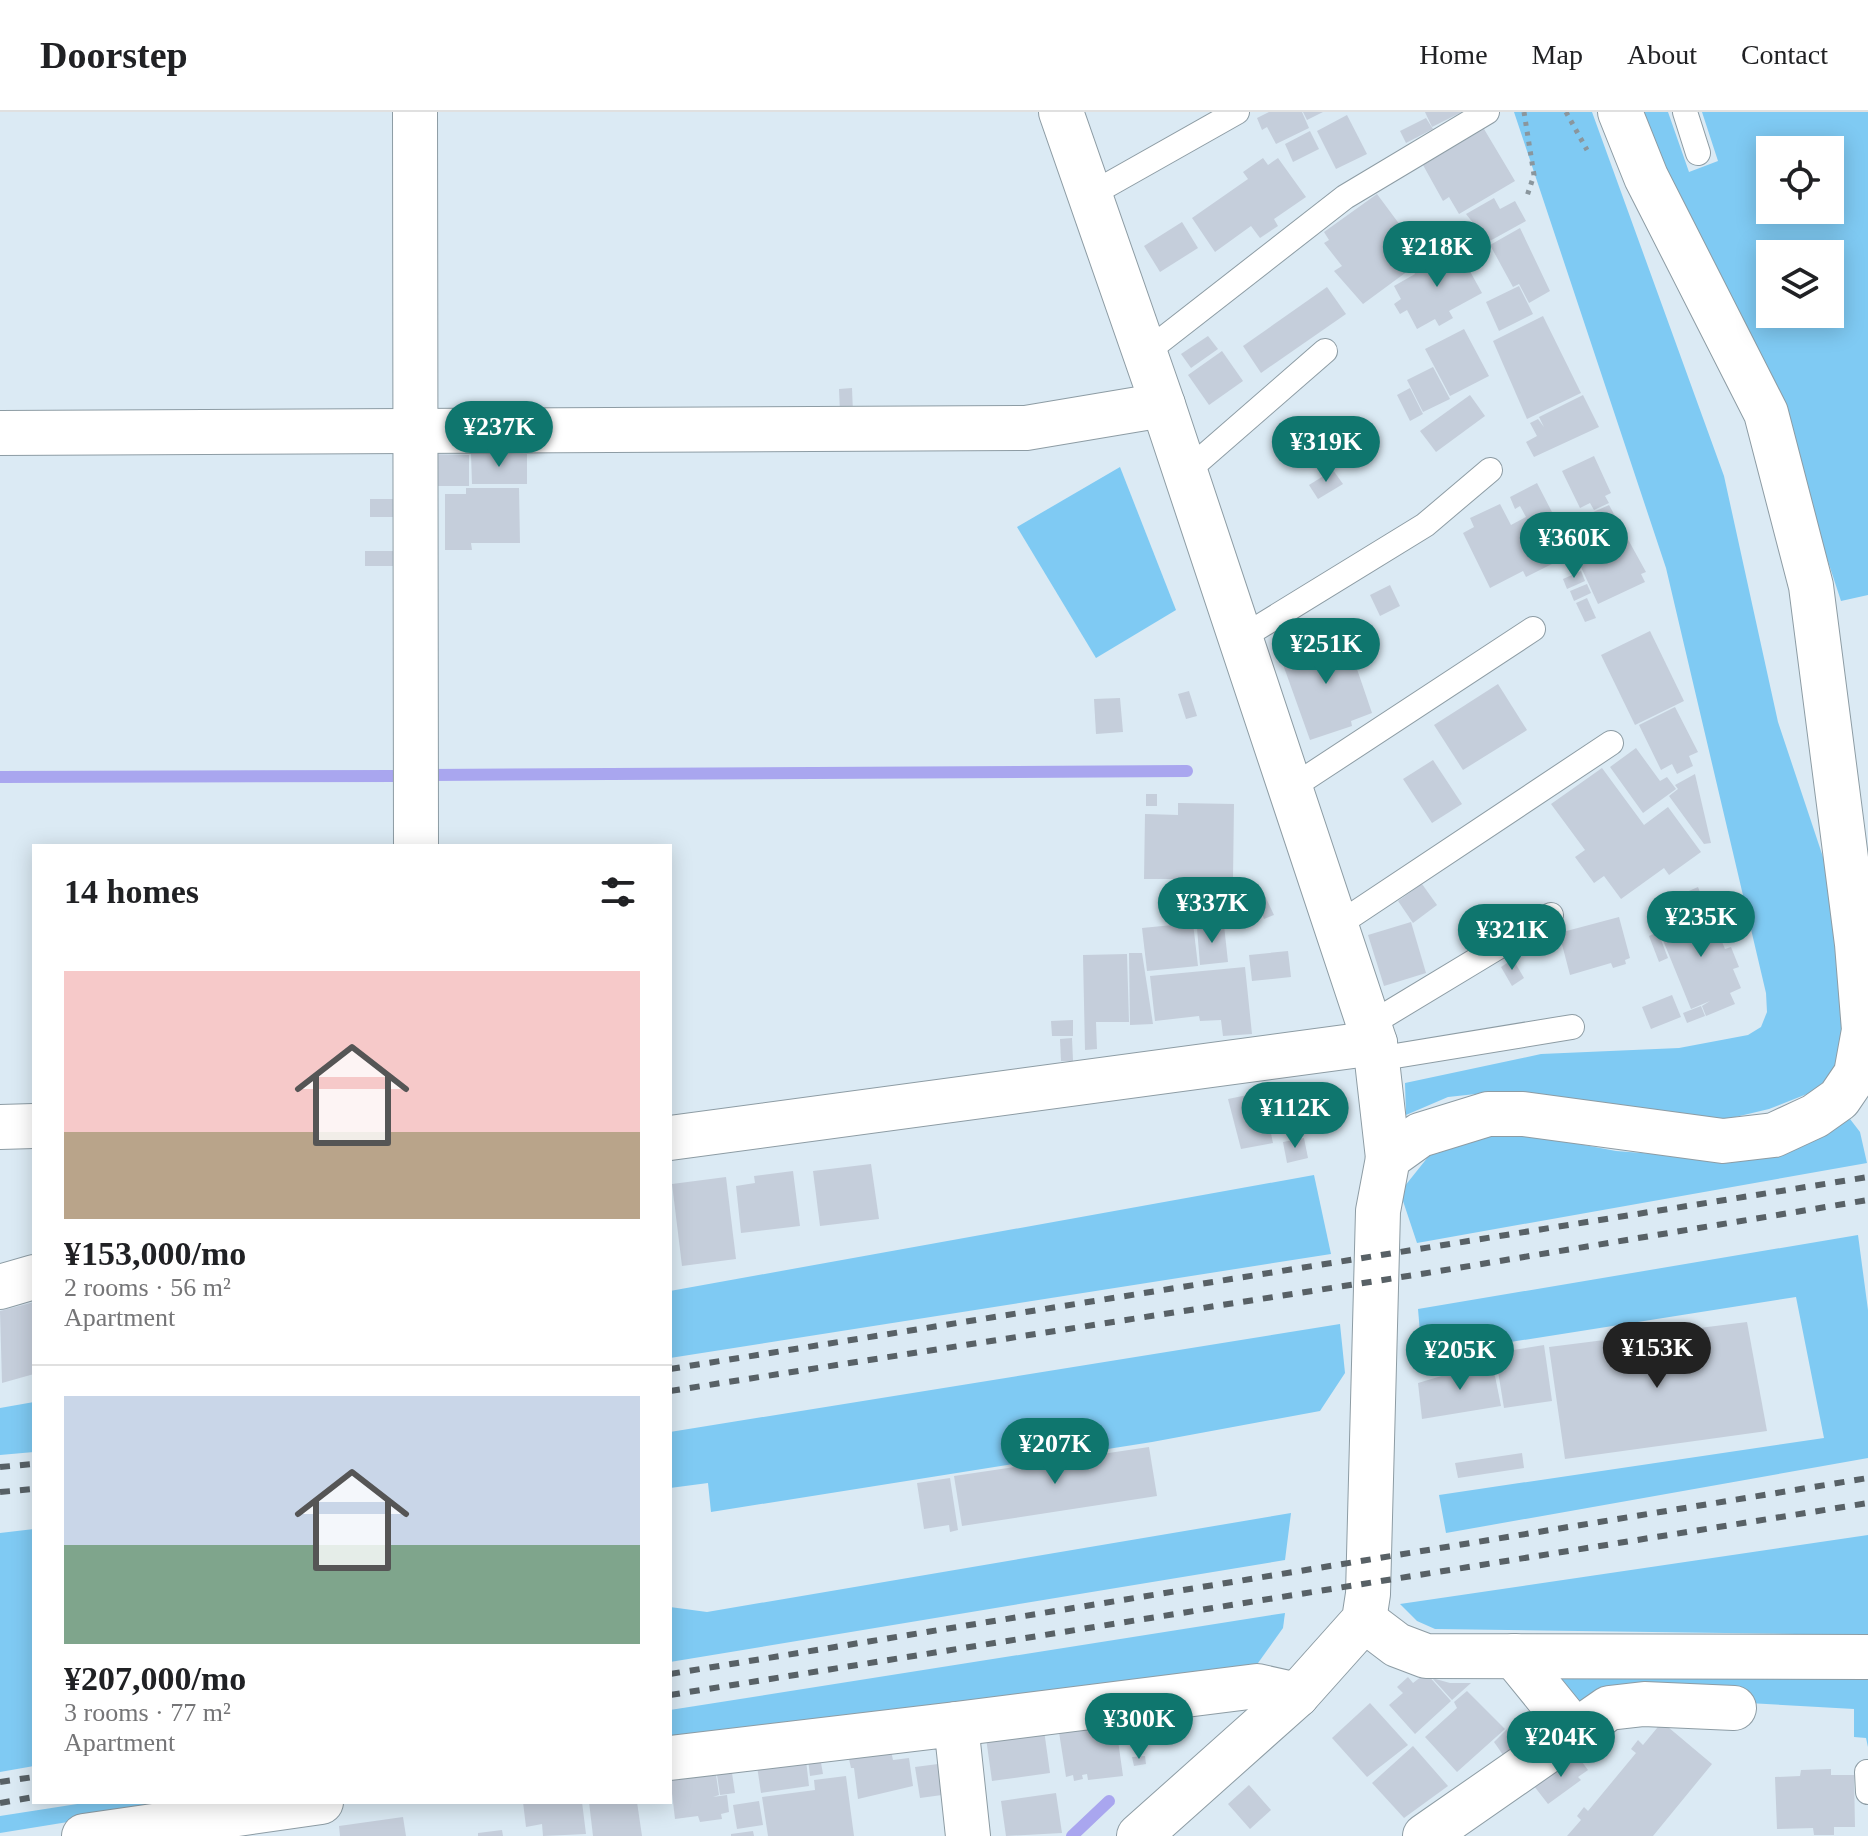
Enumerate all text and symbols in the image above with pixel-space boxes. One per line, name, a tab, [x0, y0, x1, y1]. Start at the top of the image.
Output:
text: Doorstep	[40, 34, 188, 76]
text: Home	[1419, 39, 1488, 70]
text: Map	[1532, 39, 1583, 70]
text: About	[1627, 39, 1697, 70]
text: Contact	[1741, 39, 1828, 70]
map controls	[1756, 136, 1844, 328]
button: locate	[1756, 136, 1844, 224]
pin: ¥218K	[1381, 221, 1493, 289]
text: ¥218K	[1401, 232, 1473, 261]
button: layers	[1756, 240, 1844, 328]
pin: ¥237K	[443, 401, 555, 469]
text: ¥237K	[463, 412, 535, 441]
pin: ¥319K	[1270, 416, 1382, 484]
text: ¥319K	[1290, 427, 1362, 456]
pin: ¥360K	[1518, 512, 1630, 580]
text: ¥360K	[1538, 523, 1610, 552]
pin: ¥251K	[1270, 618, 1382, 686]
text: ¥251K	[1290, 629, 1362, 658]
icon: filters	[596, 870, 640, 914]
text: 14 homes	[64, 873, 199, 910]
pin: ¥337K	[1156, 877, 1268, 945]
text: ¥337K	[1176, 888, 1248, 917]
pin: ¥235K	[1645, 891, 1757, 959]
text: ¥235K	[1665, 902, 1737, 931]
pin: ¥321K	[1456, 904, 1568, 972]
text: ¥321K	[1476, 915, 1548, 944]
icon: home	[280, 1023, 424, 1167]
pin: ¥112K	[1239, 1082, 1351, 1150]
text: ¥112K	[1260, 1093, 1330, 1122]
text: ¥153,000/mo	[64, 1235, 246, 1272]
text: 2 rooms · 56 m²	[64, 1273, 231, 1302]
text: Apartment	[64, 1303, 175, 1332]
pin: ¥153K	[1601, 1322, 1713, 1390]
pin: ¥205K	[1404, 1324, 1516, 1392]
text: ¥153K	[1621, 1333, 1693, 1362]
text: ¥205K	[1424, 1335, 1496, 1364]
pin: ¥207K	[999, 1418, 1111, 1486]
text: ¥207K	[1019, 1429, 1091, 1458]
icon: home	[280, 1448, 424, 1592]
text: ¥207,000/mo	[64, 1660, 246, 1697]
pin: ¥300K	[1083, 1693, 1195, 1761]
text: 3 rooms · 77 m²	[64, 1698, 231, 1727]
text: ¥300K	[1103, 1704, 1175, 1733]
pin: ¥204K	[1505, 1711, 1617, 1779]
text: ¥204K	[1525, 1722, 1597, 1751]
text: Apartment	[64, 1728, 175, 1757]

